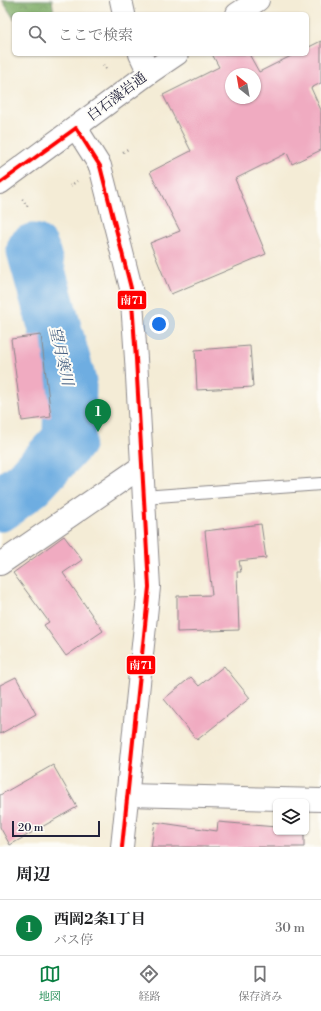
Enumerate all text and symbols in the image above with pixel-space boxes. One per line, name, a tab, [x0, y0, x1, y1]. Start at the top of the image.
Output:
search box	[12, 12, 309, 56]
icon: search	[26, 23, 48, 45]
text: ここで検索	[58, 26, 133, 45]
north arrow	[225, 68, 261, 104]
street label: 白石藻岩通	[84, 69, 150, 125]
line badge: 南71	[117, 290, 147, 310]
text: 南71	[120, 294, 144, 308]
your location	[149, 314, 169, 334]
water label: 望月寒川	[45, 325, 77, 389]
pin: 1	[85, 399, 111, 432]
line badge: 南71	[126, 655, 156, 675]
text: 南71	[129, 659, 153, 673]
map controls	[273, 799, 309, 835]
button: layers	[273, 799, 309, 835]
scale bar	[12, 819, 100, 838]
text: 20 m	[18, 821, 43, 835]
text: 周辺	[16, 864, 50, 886]
text: 西岡2条1丁目	[54, 910, 146, 929]
text: 1	[26, 920, 32, 936]
text: 30 m	[275, 920, 305, 936]
text: バス停	[54, 932, 93, 948]
tab: 地図	[39, 963, 61, 1004]
tab: 経路	[138, 963, 160, 1004]
tab: 保存済み	[238, 963, 282, 1004]

